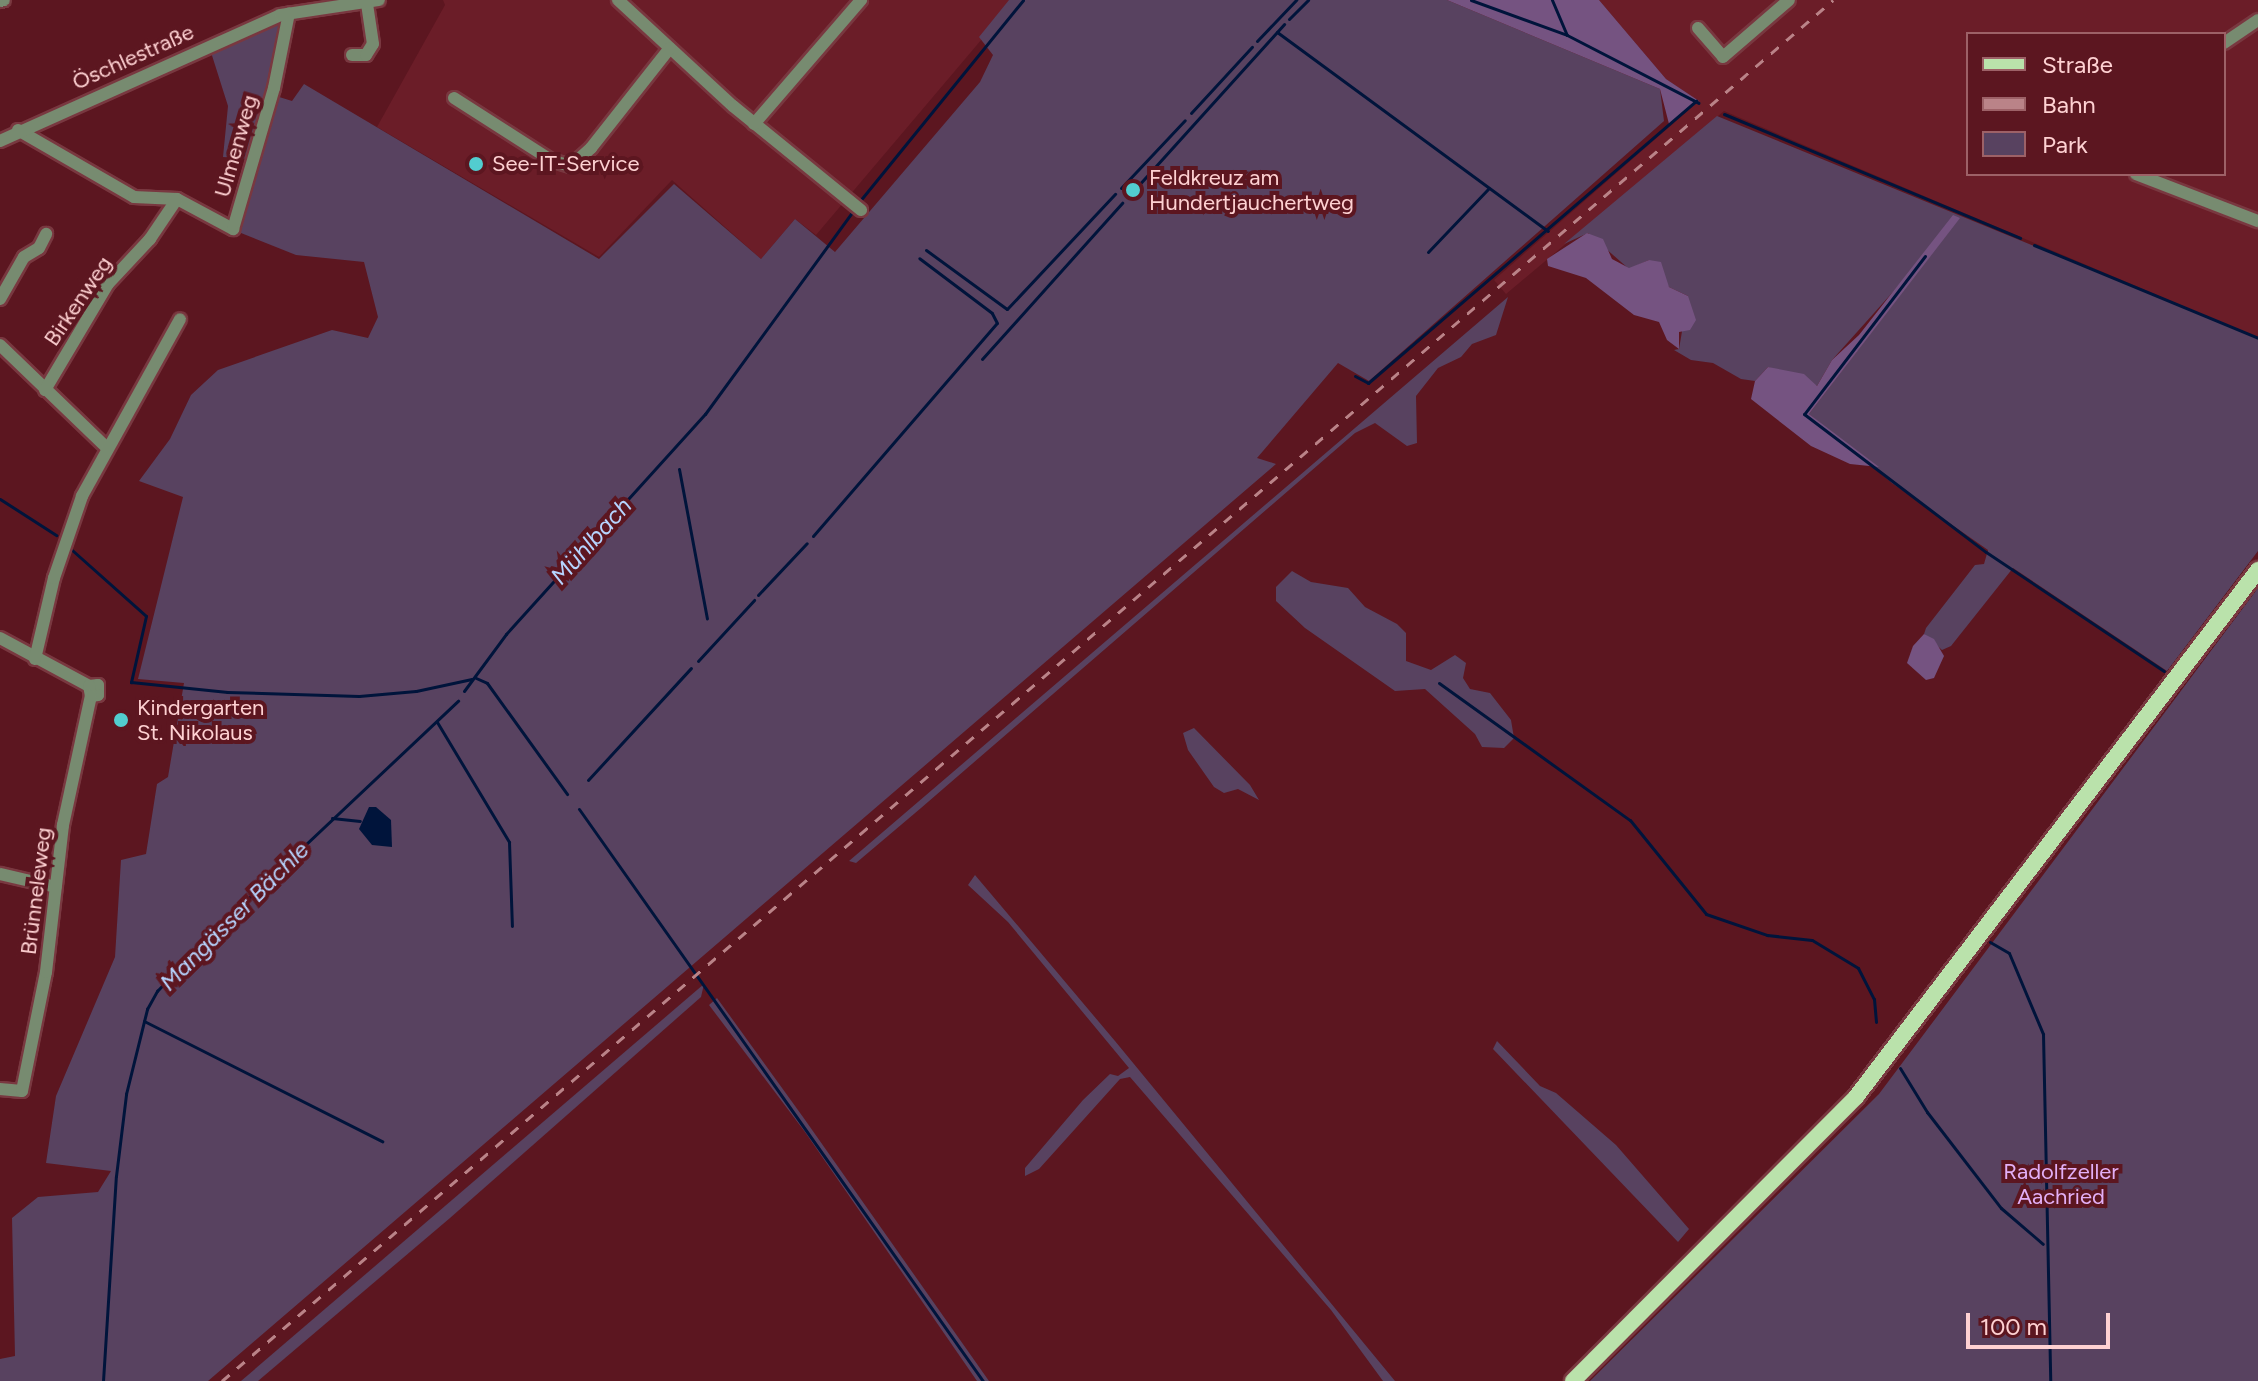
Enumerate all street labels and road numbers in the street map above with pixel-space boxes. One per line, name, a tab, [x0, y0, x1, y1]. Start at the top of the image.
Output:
street label: Öschlestraße	[68, 19, 198, 95]
street label: Ulmenweg	[209, 92, 263, 200]
street label: Birkenweg	[38, 251, 118, 351]
street label: Brünneleweg	[15, 826, 57, 956]

